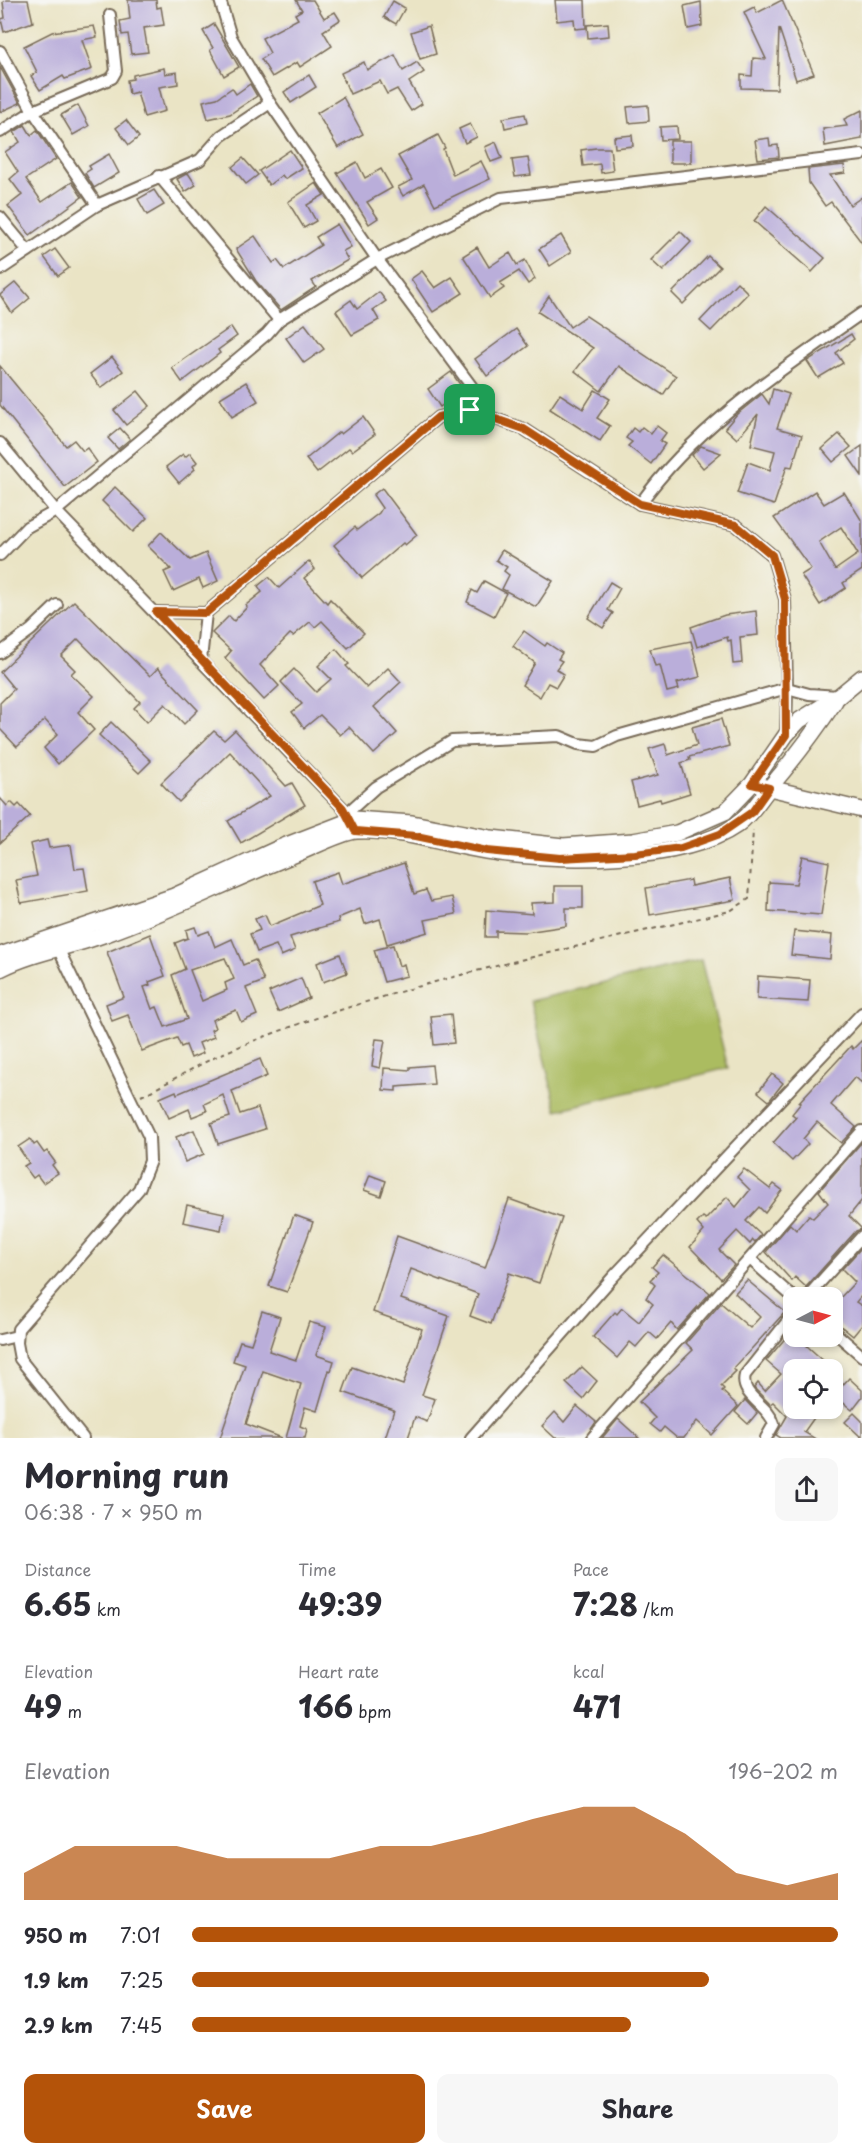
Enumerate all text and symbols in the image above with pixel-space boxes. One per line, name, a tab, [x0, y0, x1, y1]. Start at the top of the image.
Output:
pin	[444, 384, 495, 435]
icon: arrive	[453, 393, 486, 426]
north arrow	[783, 1287, 843, 1347]
map controls	[783, 1287, 843, 1419]
button: locate	[783, 1359, 843, 1419]
text: Morning run	[24, 1449, 229, 1499]
button: share	[775, 1458, 838, 1521]
text: 06:38 · 7 × 950 m	[24, 1497, 203, 1527]
text: Distance	[24, 1557, 91, 1581]
text: Time	[298, 1557, 336, 1581]
text: Pace	[573, 1557, 609, 1581]
text: 6.65	[24, 1581, 92, 1626]
text: 49:39	[298, 1581, 382, 1626]
text: 7:28	[573, 1581, 638, 1626]
text: km	[92, 1597, 121, 1621]
text: /km	[638, 1597, 674, 1621]
text: Elevation	[24, 1659, 93, 1683]
text: Heart rate	[298, 1659, 379, 1683]
text: kcal	[573, 1659, 605, 1683]
text: 49	[24, 1683, 62, 1728]
text: 166	[298, 1683, 353, 1728]
text: 471	[573, 1683, 621, 1728]
text: m	[62, 1699, 82, 1723]
text: bpm	[353, 1699, 392, 1723]
text: Elevation	[24, 1756, 110, 1786]
text: 196–202 m	[728, 1756, 838, 1786]
text: 950 m	[24, 1920, 87, 1950]
text: 7:01	[120, 1920, 160, 1950]
text: 1.9 km	[24, 1965, 89, 1995]
text: 7:25	[120, 1965, 163, 1995]
text: 2.9 km	[24, 2010, 93, 2040]
text: 7:45	[120, 2010, 162, 2040]
button: Save	[24, 2074, 425, 2143]
button: Share	[437, 2074, 838, 2143]

